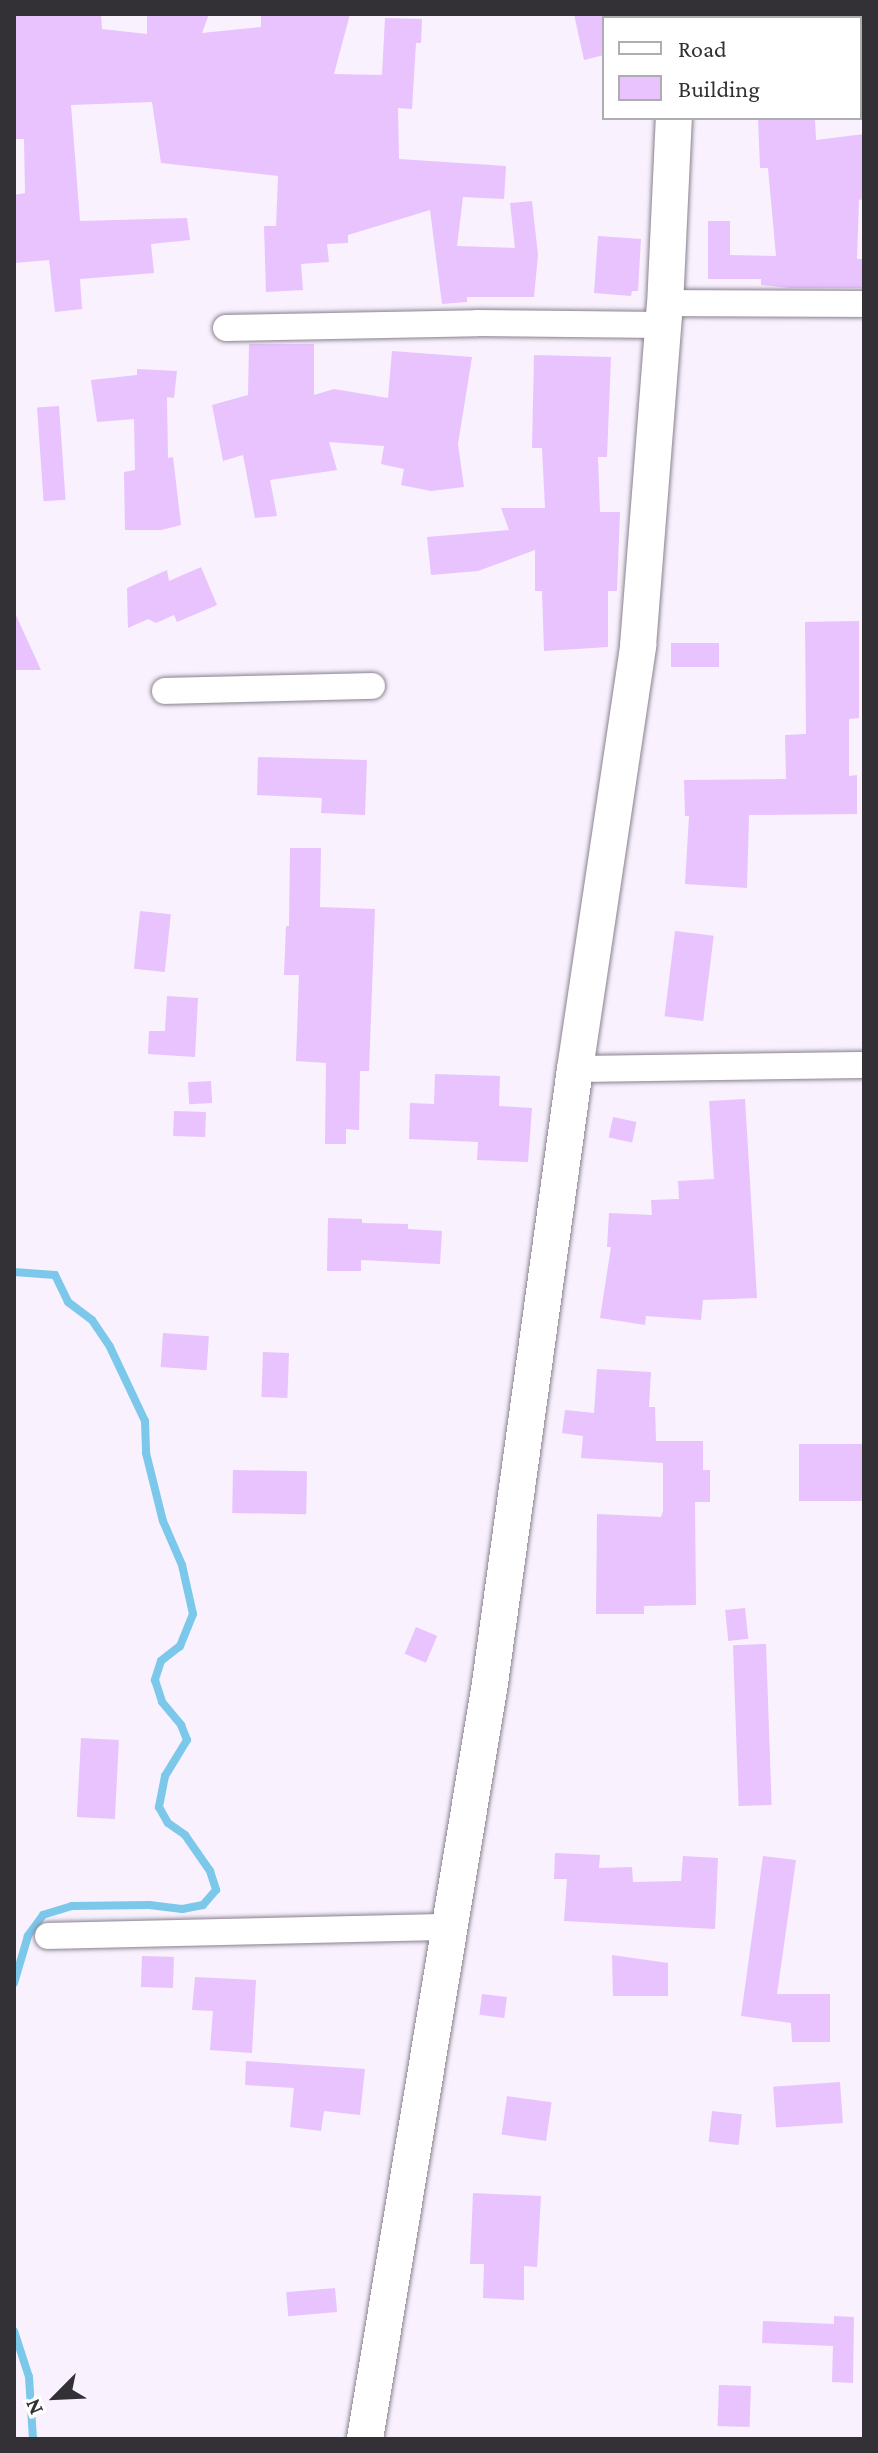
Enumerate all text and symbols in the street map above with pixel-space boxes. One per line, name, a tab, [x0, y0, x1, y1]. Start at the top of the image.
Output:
legend	[602, 16, 862, 120]
text: Road	[678, 35, 727, 62]
text: Building	[678, 75, 760, 102]
north arrow	[16, 2357, 96, 2437]
text: N	[19, 2395, 48, 2419]

